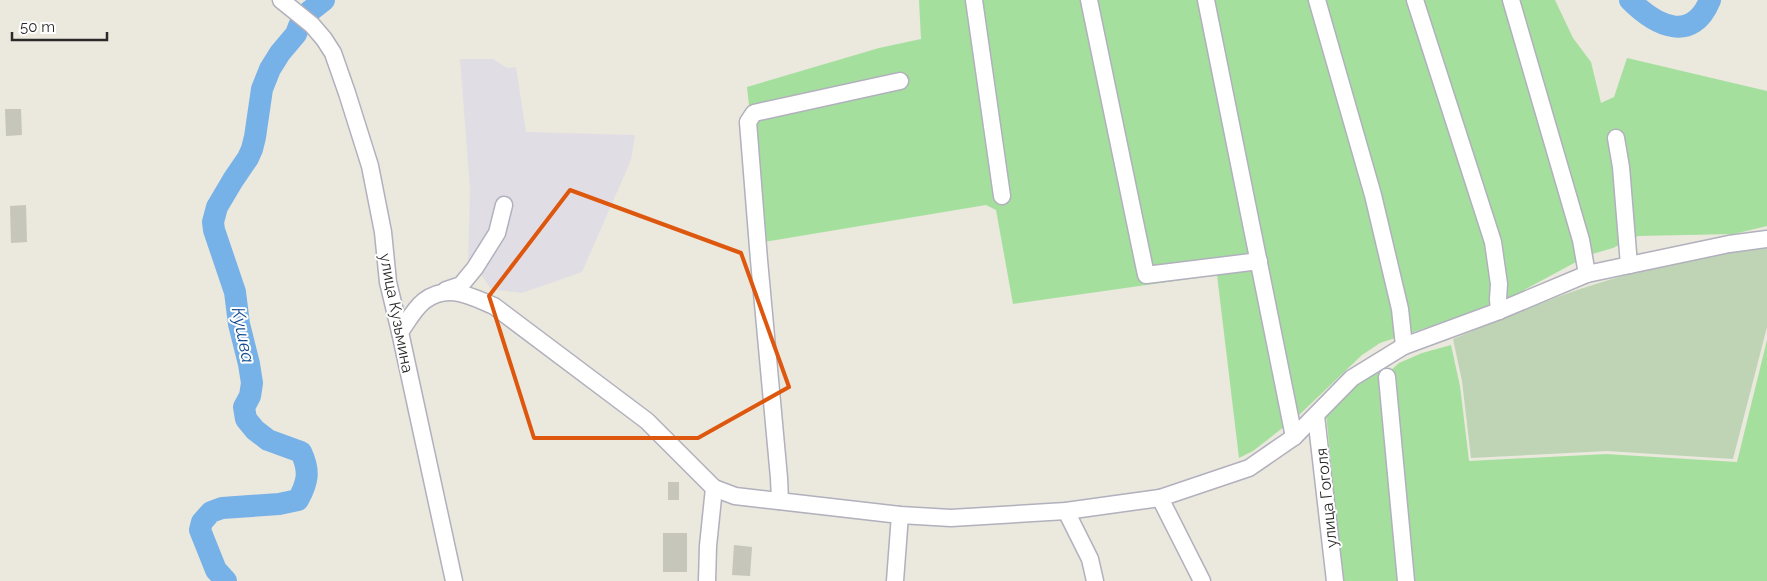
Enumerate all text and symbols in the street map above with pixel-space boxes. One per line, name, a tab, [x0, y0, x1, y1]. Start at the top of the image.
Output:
scale bar	[12, 10, 108, 42]
text: 50 m	[20, 18, 55, 36]
street label: улица Кузьмина	[376, 252, 417, 375]
water label: Кушва	[228, 305, 259, 365]
street label: улица Гоголя	[1312, 447, 1341, 549]

